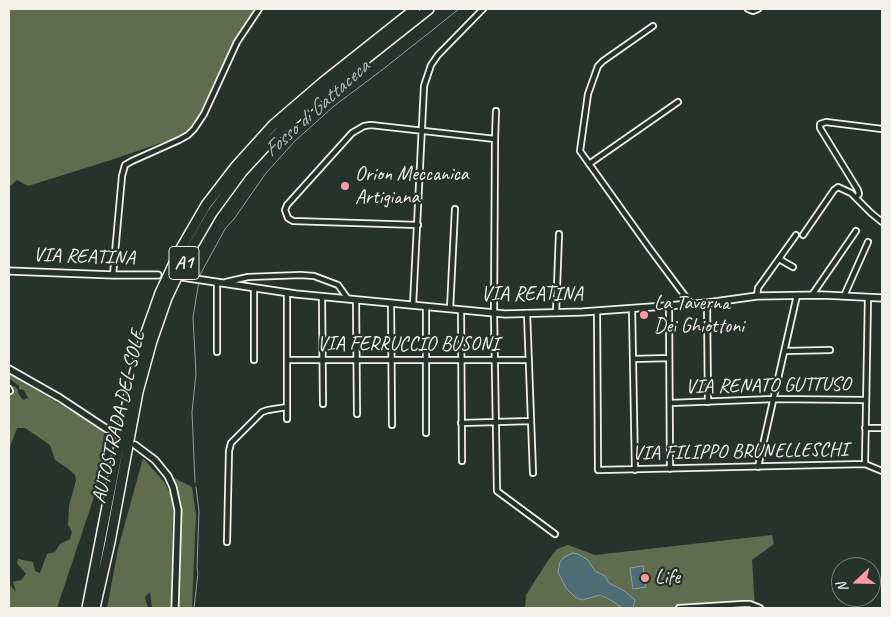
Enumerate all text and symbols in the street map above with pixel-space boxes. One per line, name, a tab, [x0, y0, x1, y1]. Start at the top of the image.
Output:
water label: Fosso di Gattaceca	[259, 55, 375, 163]
place label: Orion Meccanica Artigiana	[355, 163, 468, 210]
marker: Orion Meccanica Artigiana	[339, 180, 351, 192]
street label: VIA REATINA	[33, 243, 135, 271]
road number: A1	[169, 247, 199, 280]
street label: VIA REATINA	[481, 283, 583, 307]
place label: La Taverna Dei Ghiottoni	[654, 292, 744, 339]
marker: La Taverna Dei Ghiottoni	[638, 309, 650, 321]
street label: AUTOSTRADA DEL SOLE	[87, 328, 151, 506]
street label: VIA FERRUCCIO BUSONI	[317, 333, 499, 357]
street label: VIA RENATO GUTTUSO	[685, 373, 851, 399]
street label: VIA FILIPPO BRUNELLESCHI	[632, 438, 848, 466]
north arrow	[831, 557, 881, 607]
place label: Life	[655, 566, 680, 590]
marker: Life	[639, 572, 651, 584]
text: N	[833, 580, 852, 594]

